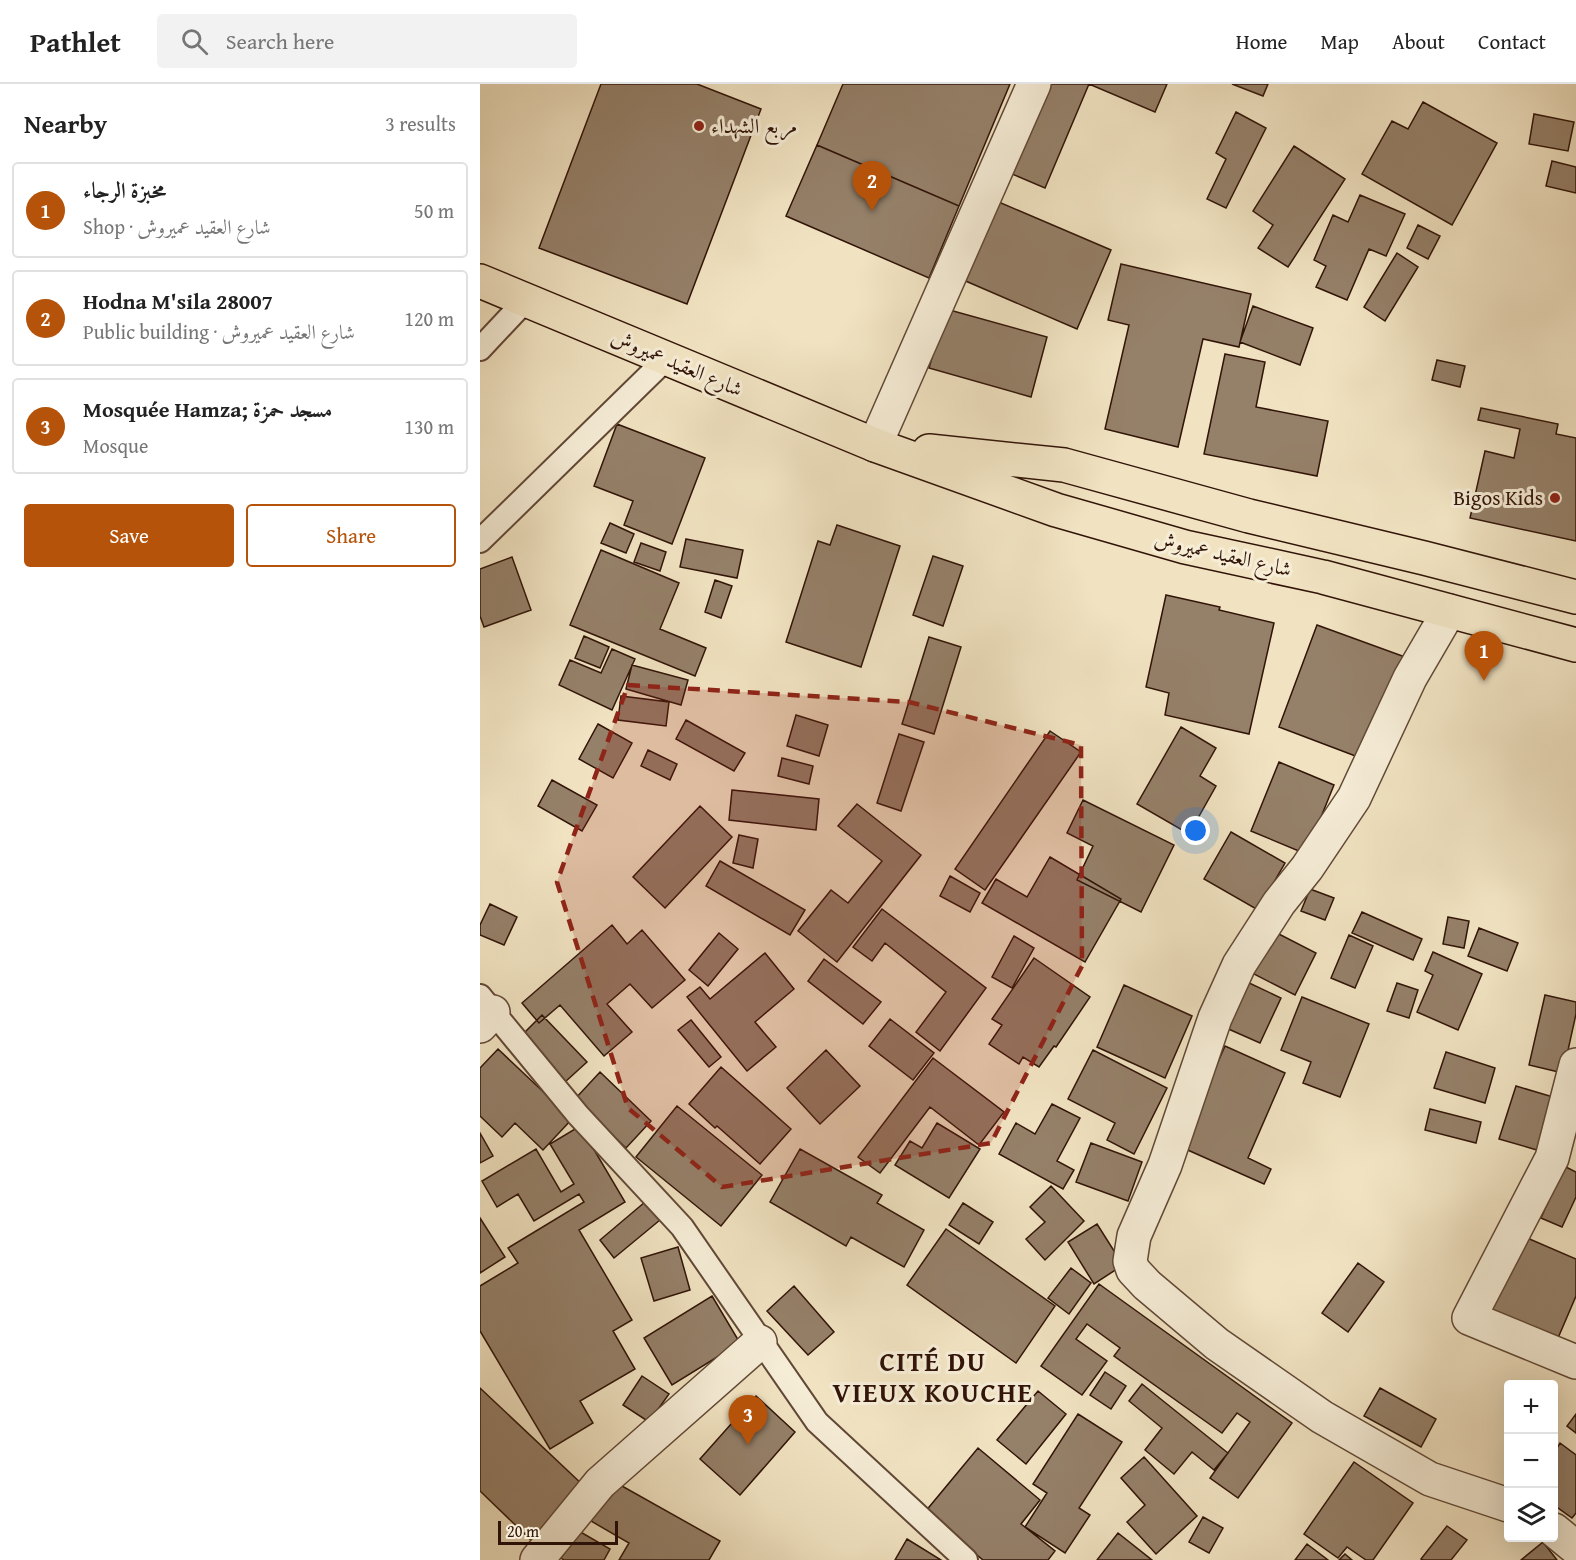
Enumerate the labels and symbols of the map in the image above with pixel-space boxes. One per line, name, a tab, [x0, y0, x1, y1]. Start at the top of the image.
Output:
place label: مربع الشهداء	[711, 110, 797, 145]
marker: مربع الشهداء	[692, 119, 706, 133]
pin: 2	[852, 162, 892, 211]
street label: شارع العقيد عميروش	[605, 321, 748, 407]
place label: Bigos Kids	[1453, 482, 1543, 513]
marker: Bigos Kids	[1548, 491, 1562, 505]
street label: شارع العقيد عميروش	[1151, 523, 1295, 587]
pin: 1	[1464, 632, 1504, 681]
your location	[1181, 816, 1210, 845]
district label: CITÉ DU VIEUX KOUCHE	[833, 1341, 1033, 1412]
pin: 3	[728, 1396, 768, 1445]
scale bar	[498, 1518, 618, 1546]

